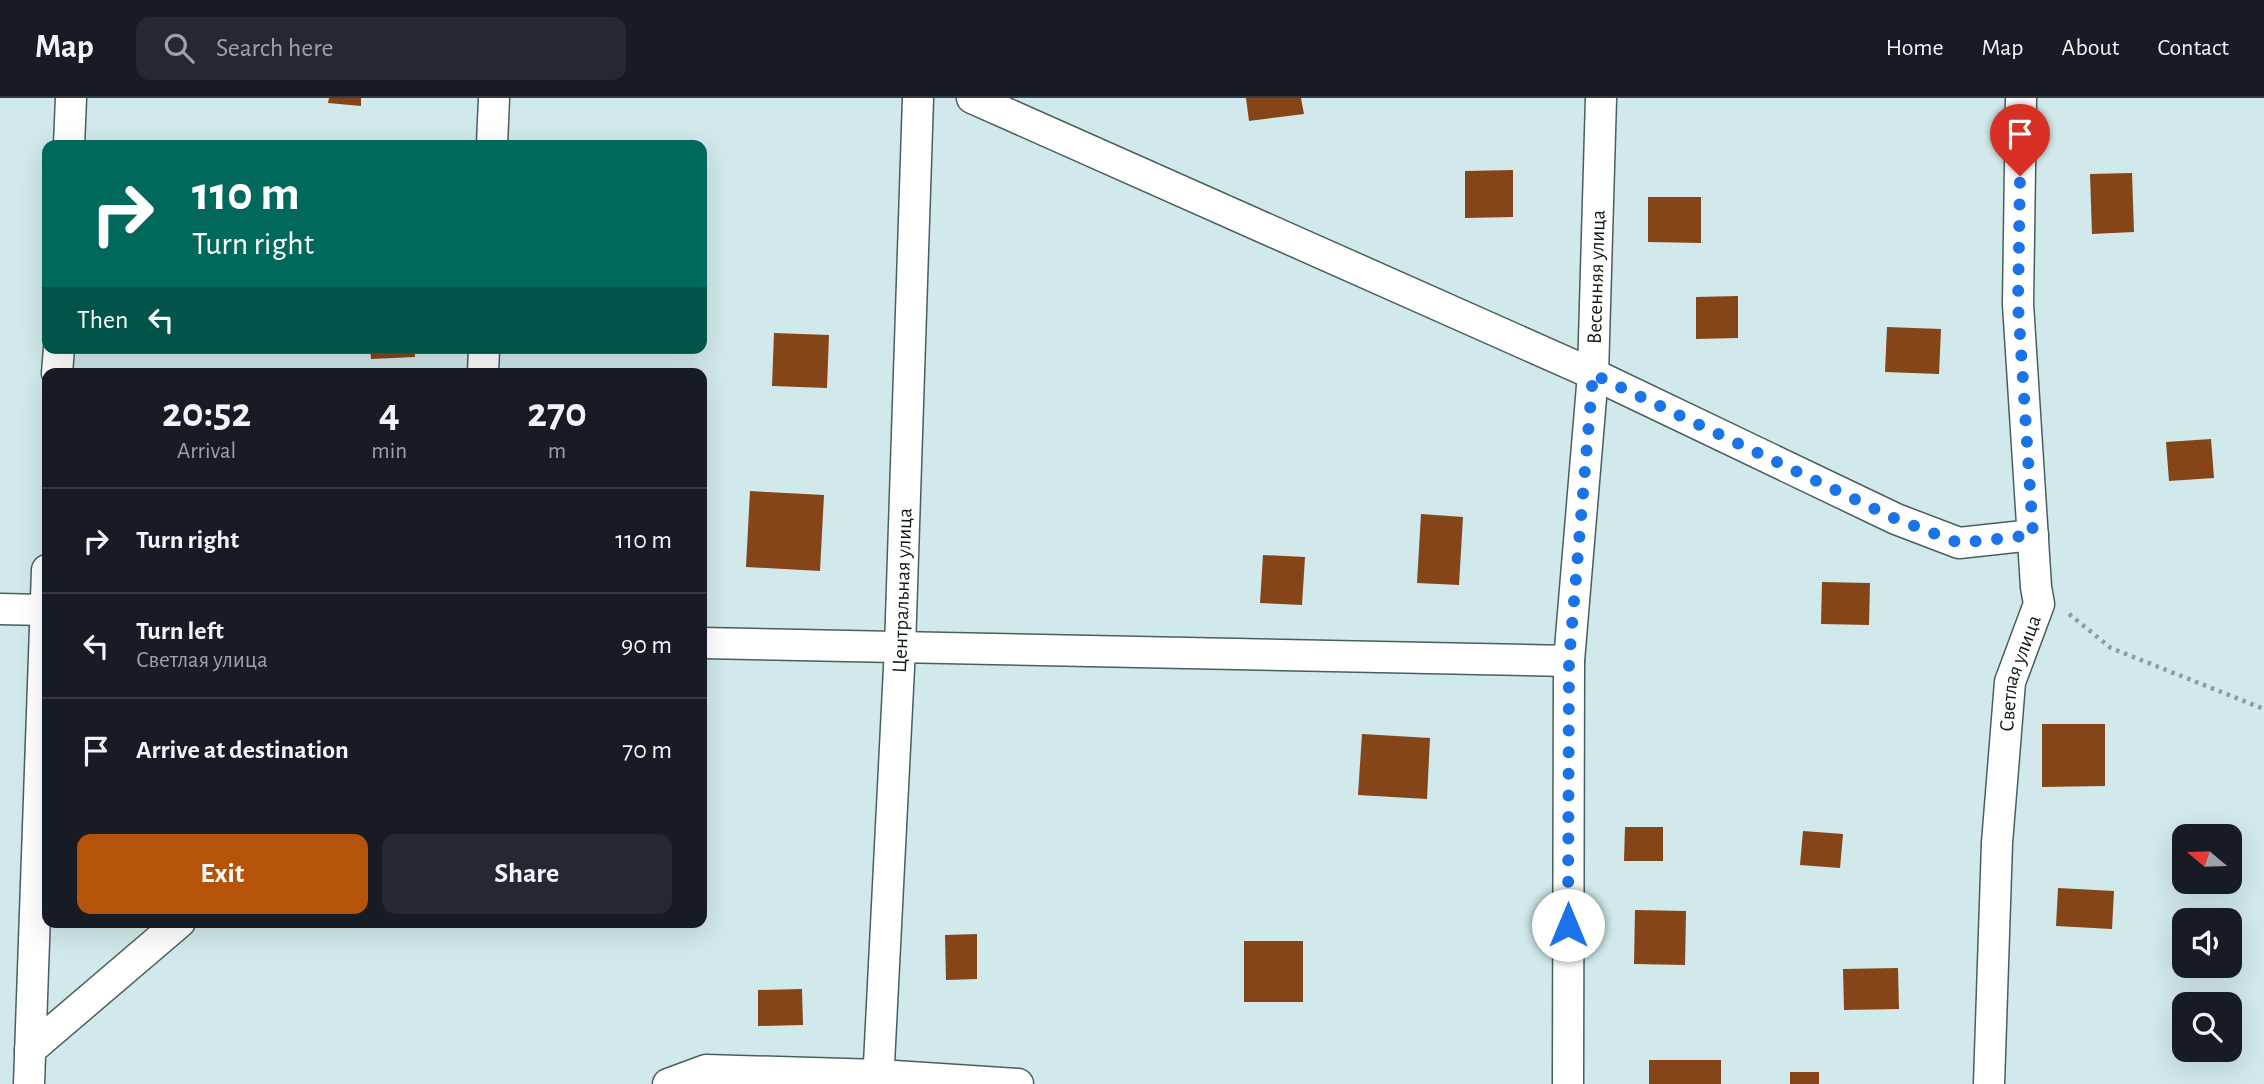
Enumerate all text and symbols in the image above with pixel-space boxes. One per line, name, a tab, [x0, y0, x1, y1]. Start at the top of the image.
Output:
search box	[136, 17, 626, 80]
icon: search	[160, 29, 198, 67]
text: Map	[35, 31, 94, 64]
text: Search here	[216, 35, 334, 61]
text: Home	[1886, 36, 1944, 60]
text: Map	[1982, 36, 2024, 60]
text: About	[2062, 36, 2119, 60]
text: Contact	[2157, 36, 2229, 60]
pin	[1990, 104, 2050, 176]
icon: arrive	[2001, 115, 2039, 153]
icon: right	[77, 168, 168, 259]
text: 110 m	[192, 170, 300, 219]
street label: Весенняя улица	[1583, 209, 1608, 345]
text: Turn right	[192, 228, 314, 260]
icon: left	[142, 301, 180, 339]
text: Then	[77, 307, 128, 333]
text: 20:52	[162, 392, 251, 434]
text: 4	[379, 392, 400, 434]
text: 270	[527, 392, 587, 434]
text: Arrival	[177, 440, 236, 463]
text: min	[371, 440, 407, 463]
text: m	[548, 440, 566, 463]
street label: Центральная улица	[888, 507, 915, 674]
icon: right	[77, 522, 115, 560]
text: Turn right	[136, 527, 239, 553]
text: 110 m	[615, 527, 672, 553]
street label: Светлая улица	[1996, 612, 2045, 732]
text: Turn left	[136, 618, 224, 644]
icon: left	[77, 627, 115, 665]
text: 90 m	[621, 632, 672, 658]
text: Светлая улица	[136, 649, 268, 672]
icon: arrive	[77, 732, 115, 770]
text: Arrive at destination	[136, 737, 349, 763]
text: 70 m	[622, 737, 672, 763]
north arrow	[2172, 824, 2242, 894]
map controls	[2172, 824, 2242, 1062]
button: Exit	[77, 834, 368, 914]
button: Share	[382, 834, 672, 914]
position arrow	[1531, 888, 1605, 962]
button: sound	[2172, 908, 2242, 978]
button: search	[2172, 992, 2242, 1062]

